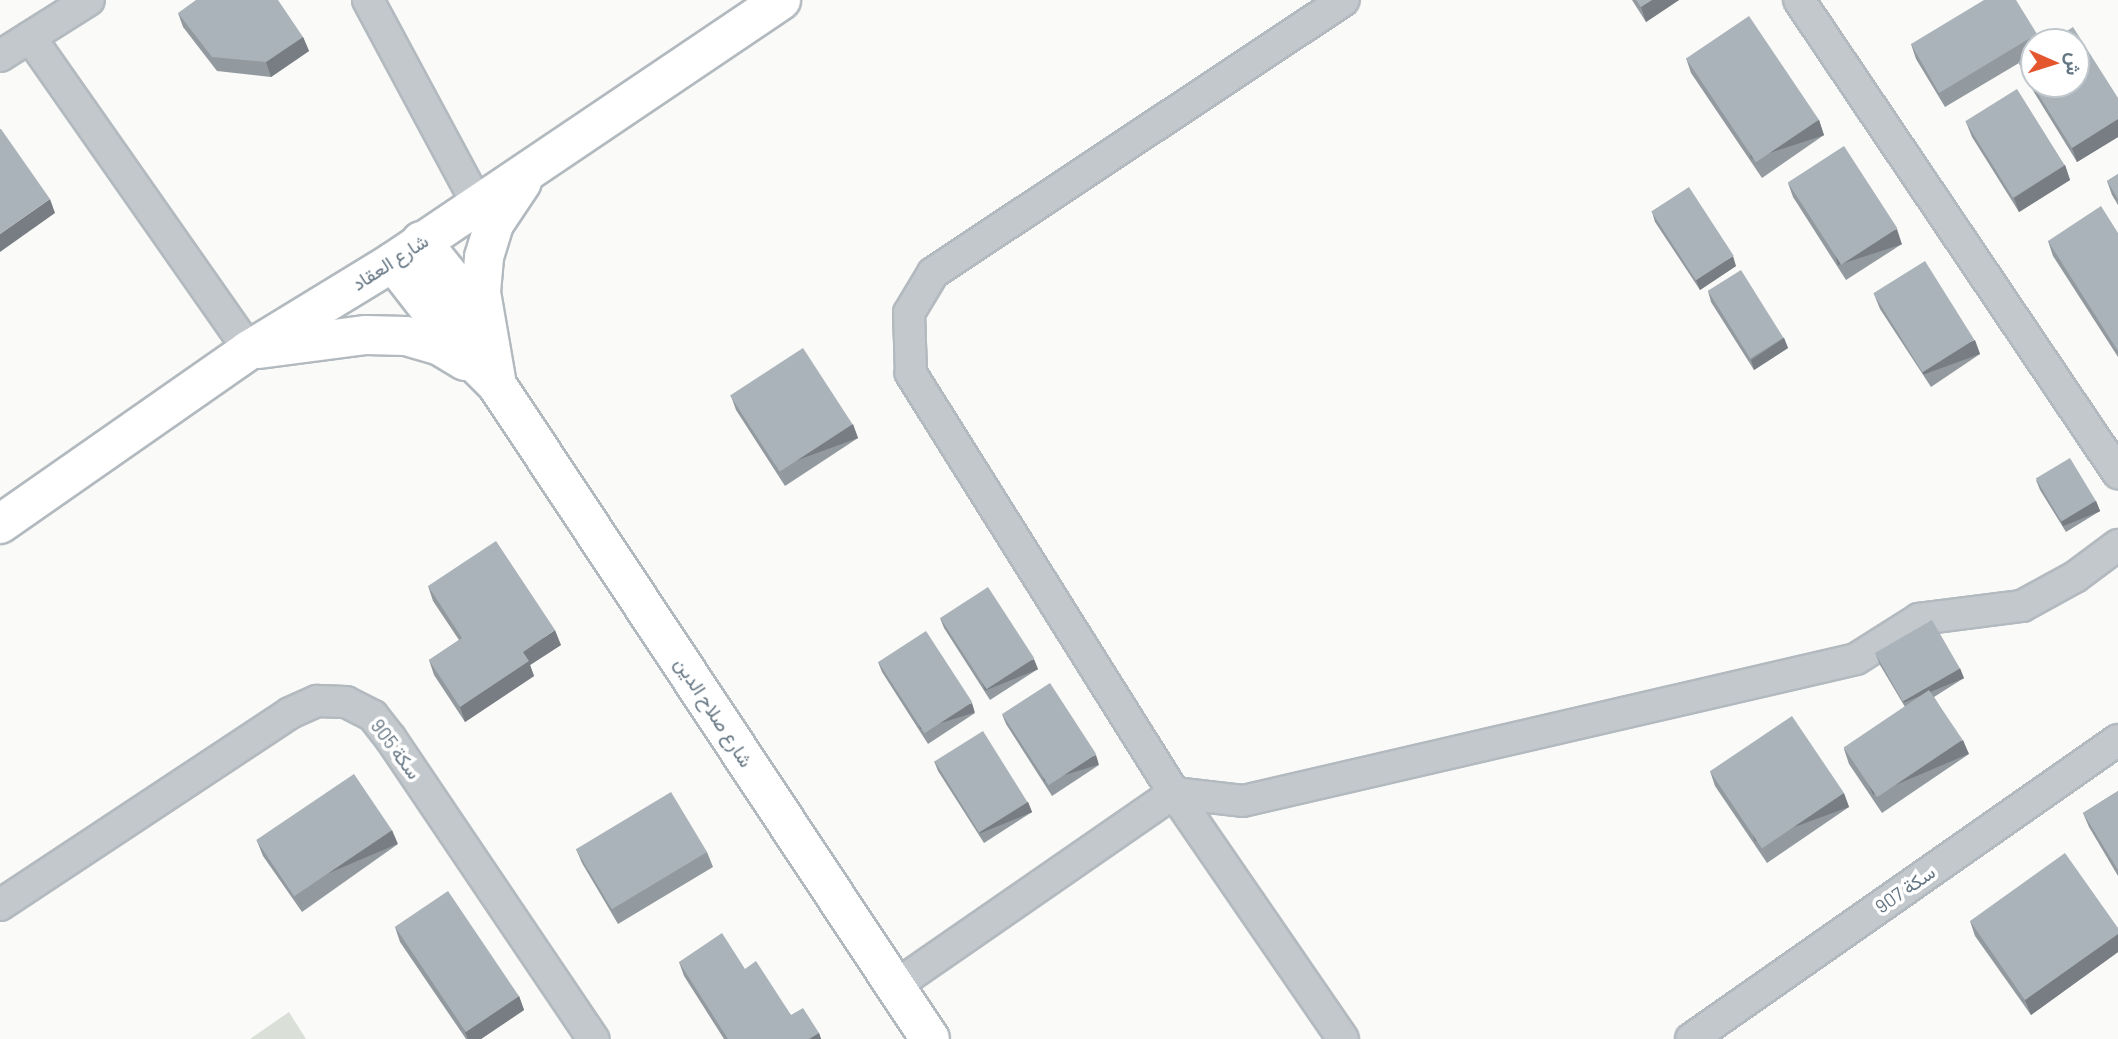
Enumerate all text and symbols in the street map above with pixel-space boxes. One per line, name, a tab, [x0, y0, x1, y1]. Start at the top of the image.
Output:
north arrow	[2020, 28, 2090, 98]
text: ش	[2062, 52, 2087, 76]
street label: شارع العقاد	[348, 229, 432, 295]
street label: شارع صلاح الدين	[670, 653, 758, 771]
street label: سكة 905	[366, 715, 426, 783]
street label: سكة 907	[1871, 860, 1939, 918]

